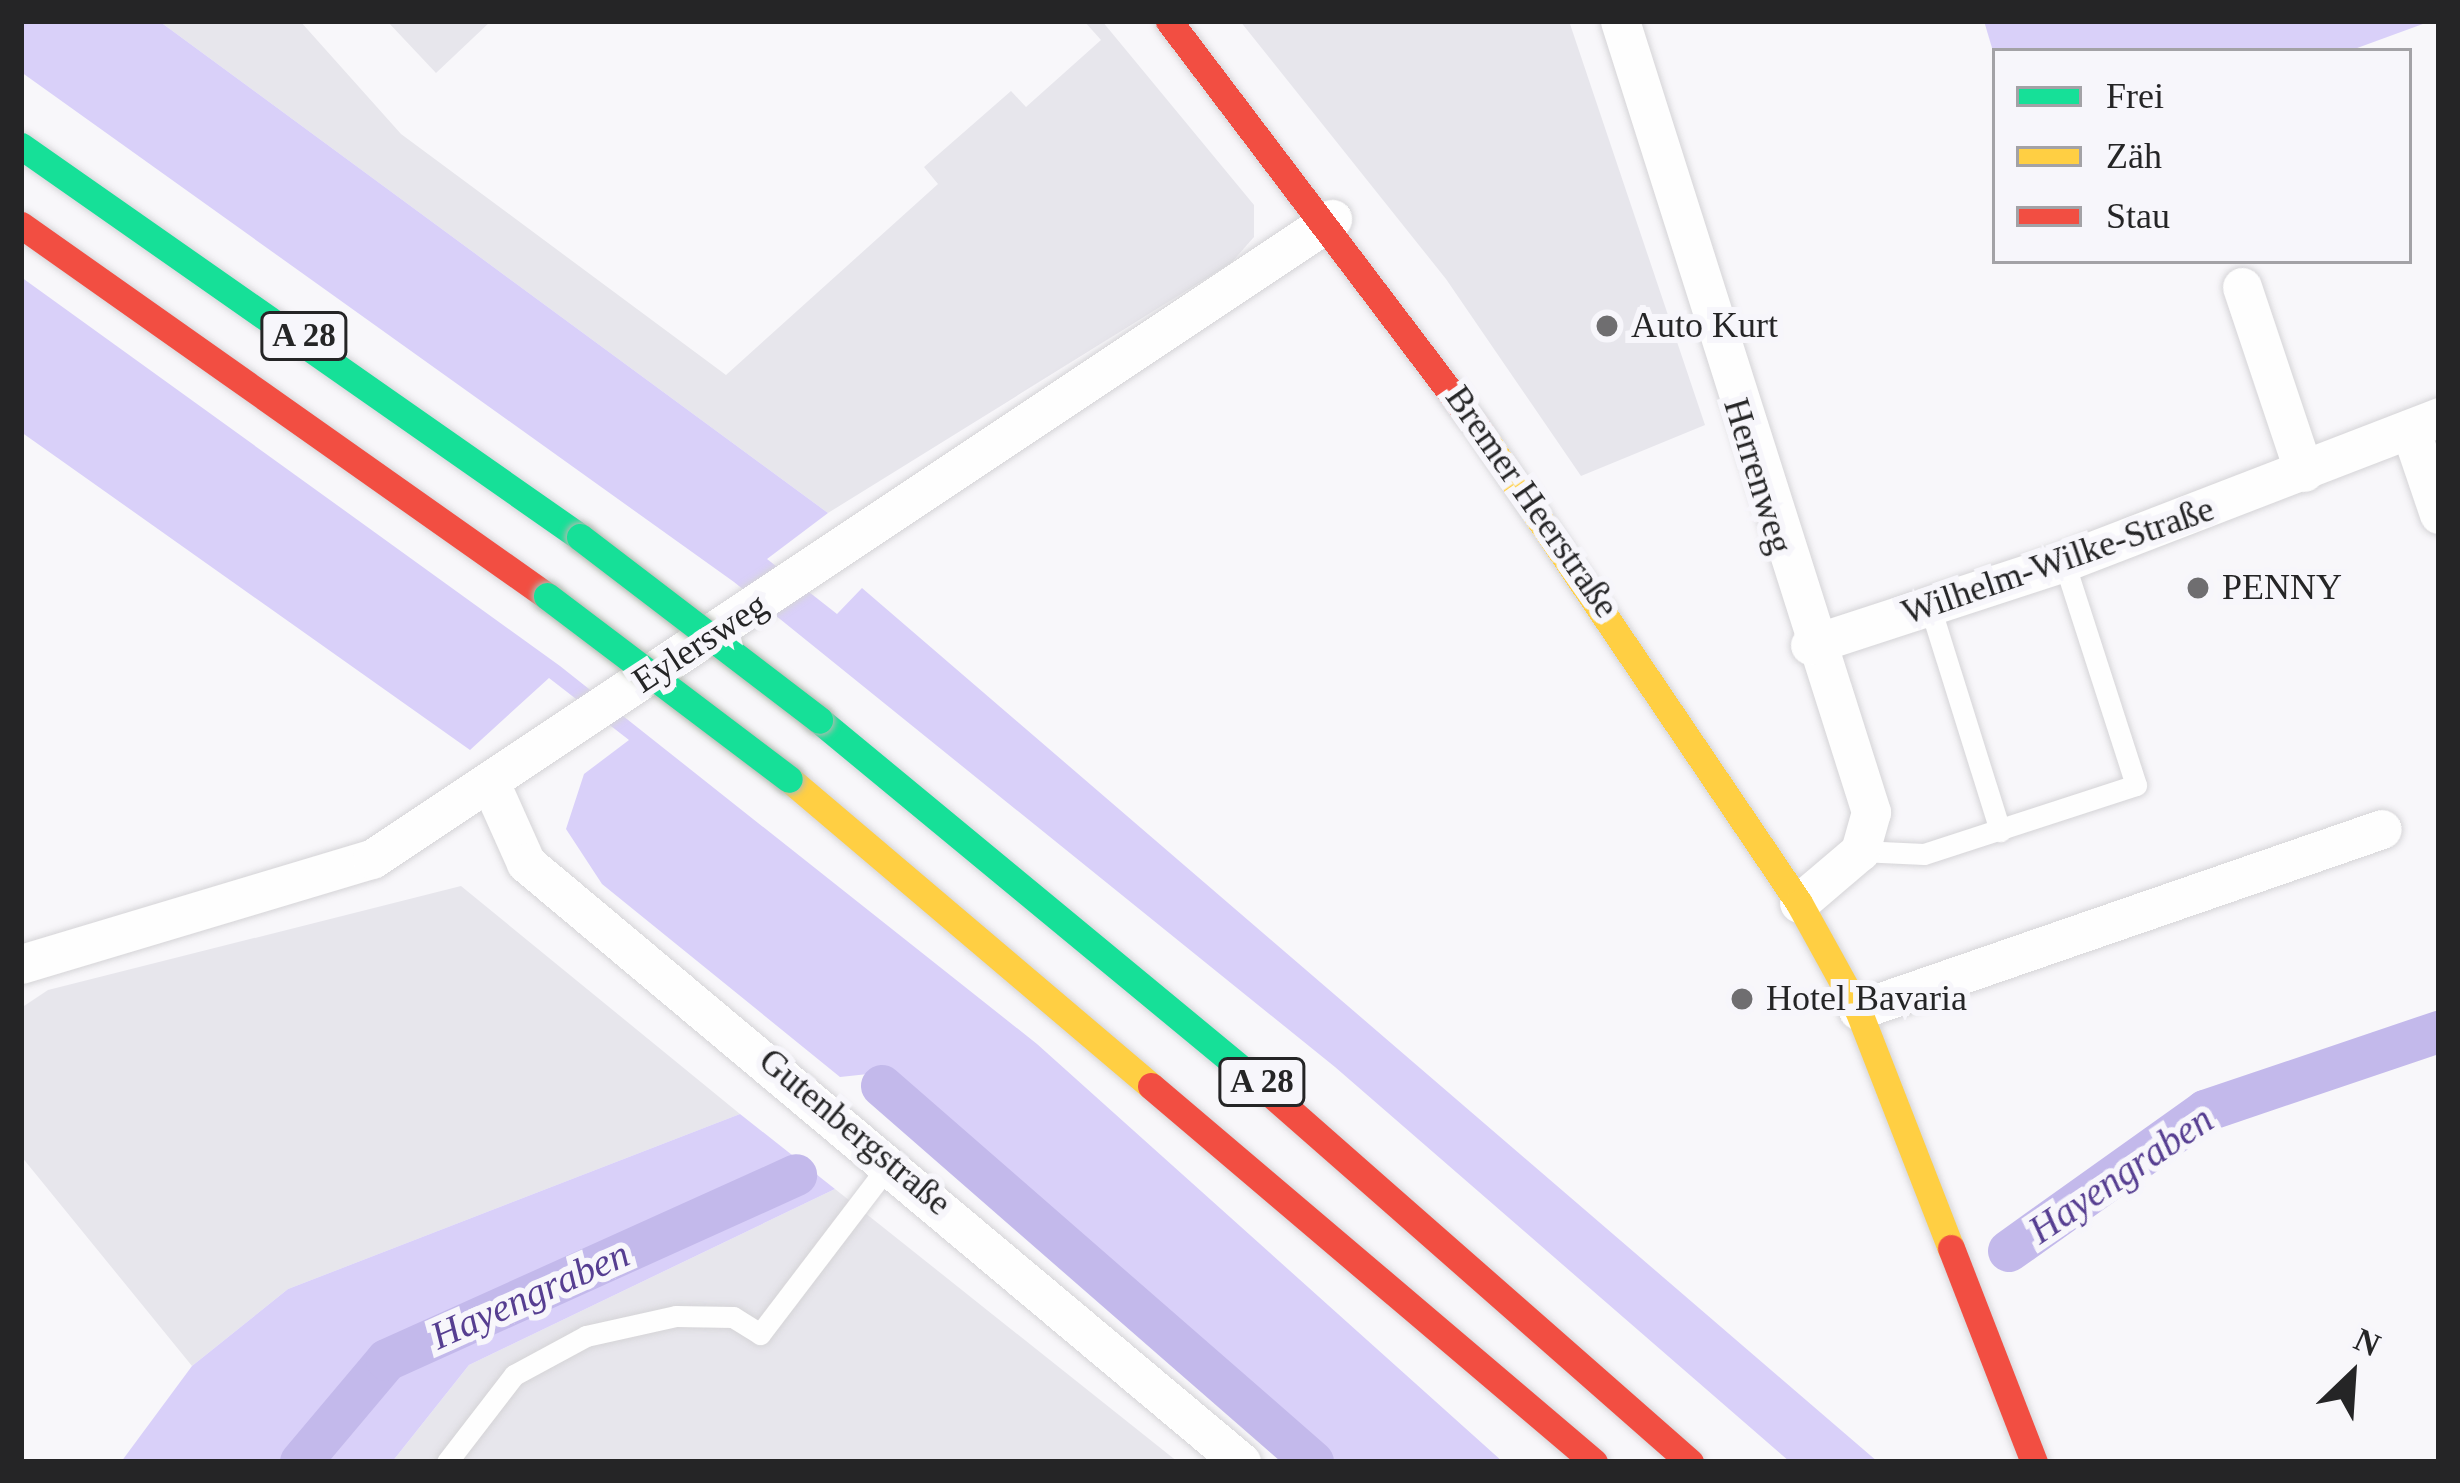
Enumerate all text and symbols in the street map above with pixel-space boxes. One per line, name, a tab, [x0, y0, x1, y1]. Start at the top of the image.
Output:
legend	[1992, 48, 2412, 264]
text: Frei	[2106, 76, 2164, 116]
text: Zäh	[2106, 136, 2162, 176]
text: Stau	[2106, 196, 2170, 236]
place label: Auto Kurt	[1631, 304, 1778, 348]
road number: A 28	[259, 309, 349, 363]
marker: Auto Kurt	[1594, 313, 1620, 339]
street label: Bremer Heerstraße	[1436, 378, 1628, 626]
street label: Herrenweg	[1714, 393, 1802, 559]
street label: Wilhelm-Wilke-Straße	[1896, 487, 2220, 635]
place label: PENNY	[2222, 566, 2342, 610]
marker: PENNY	[2185, 575, 2211, 601]
street label: Eylersweg	[625, 584, 775, 702]
place label: Hotel Bavaria	[1766, 977, 1967, 1021]
marker: Hotel Bavaria	[1729, 986, 1755, 1012]
street label: Gutenbergstraße	[750, 1039, 960, 1225]
road number: A 28	[1217, 1055, 1307, 1109]
water label: Hayengraben	[2020, 1096, 2222, 1254]
water label: Hayengraben	[424, 1230, 636, 1360]
north arrow	[2292, 1315, 2412, 1435]
text: N	[2349, 1321, 2386, 1364]

